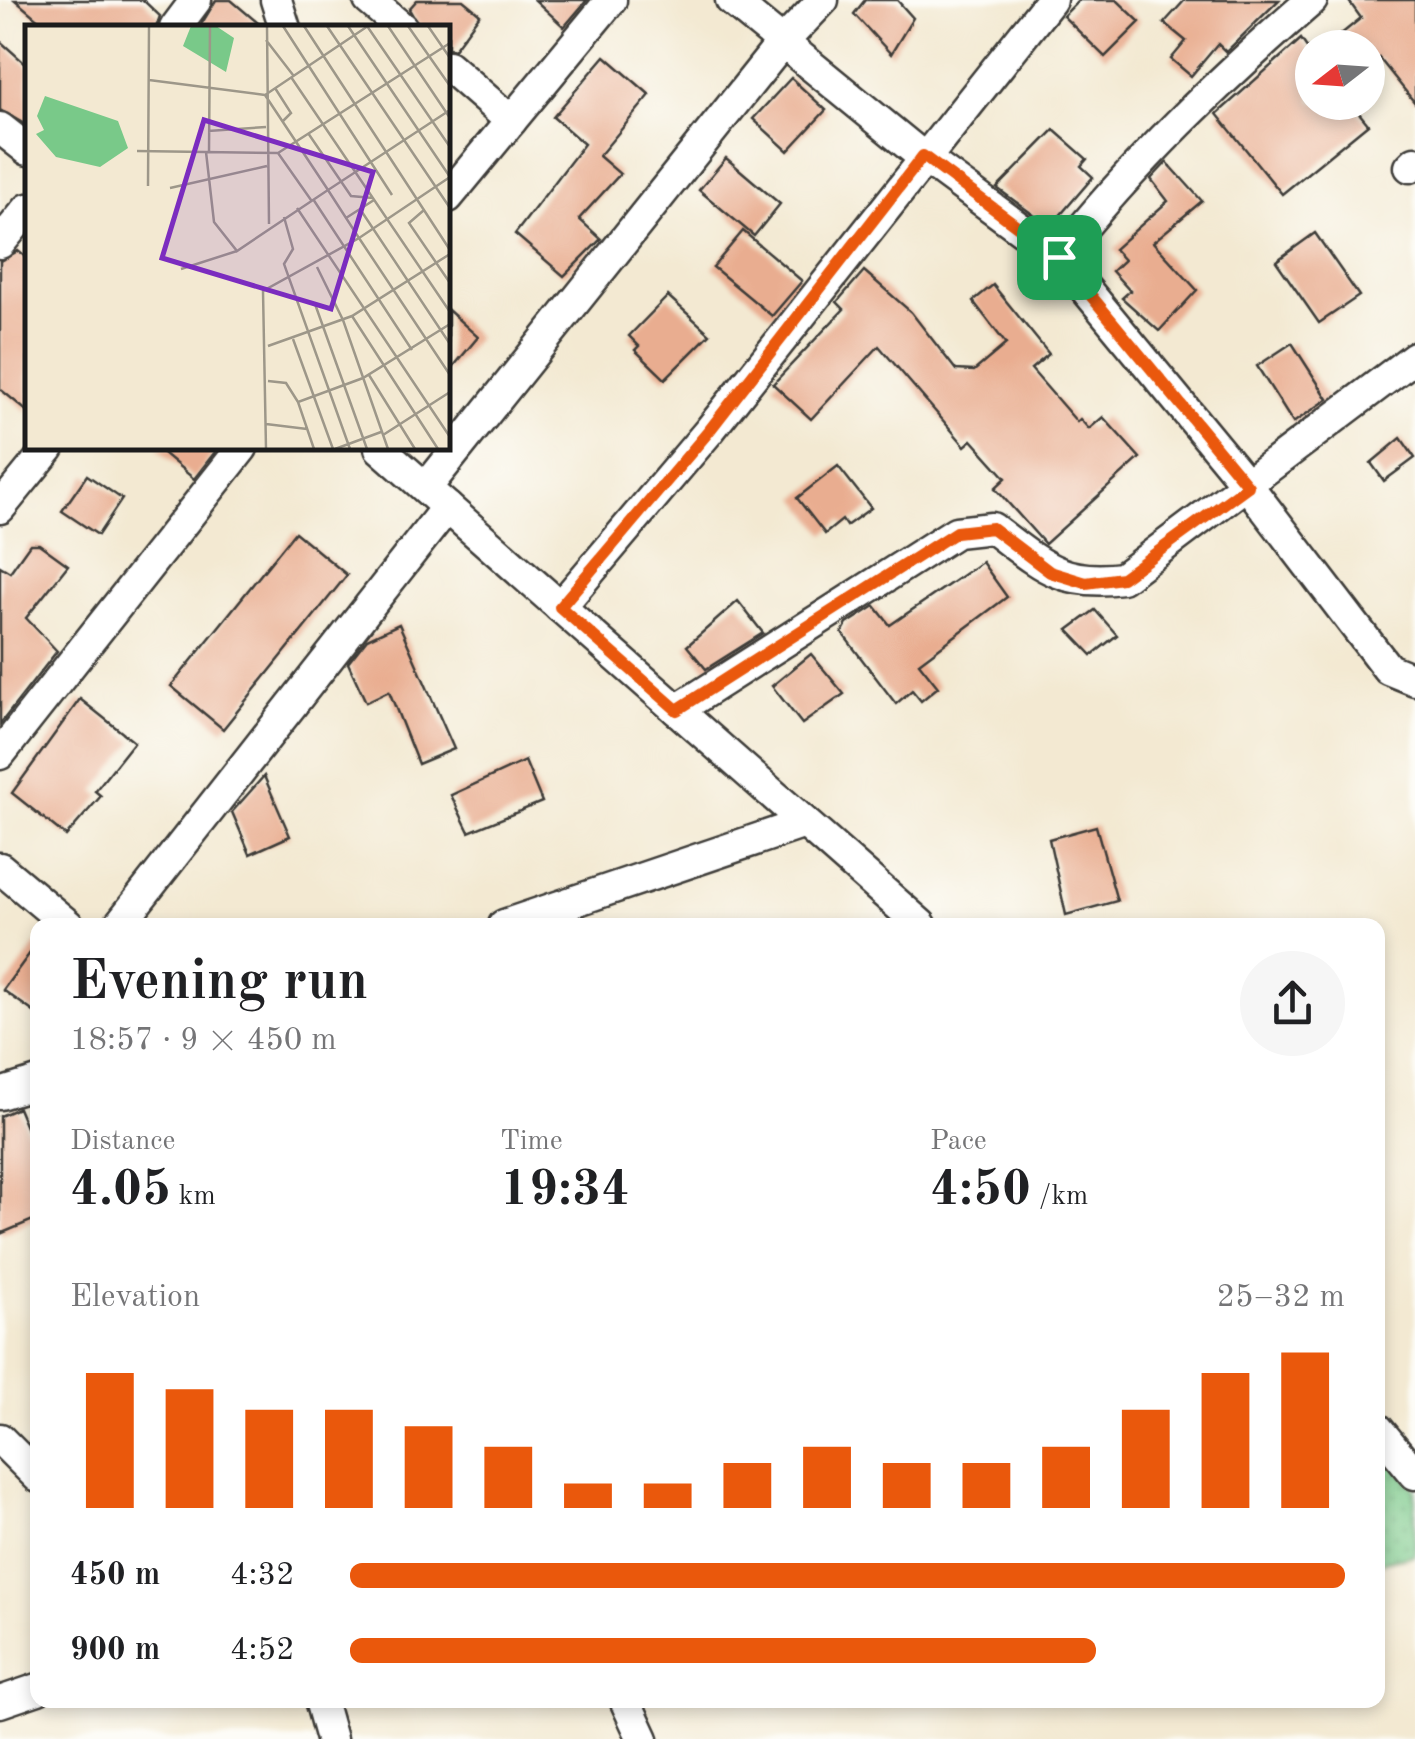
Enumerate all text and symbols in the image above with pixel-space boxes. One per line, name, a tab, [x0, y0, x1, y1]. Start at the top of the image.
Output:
inset map	[25, 25, 450, 450]
north arrow	[1295, 30, 1385, 120]
map controls	[1295, 30, 1385, 120]
pin	[1017, 215, 1102, 300]
icon: arrive	[1032, 230, 1087, 285]
button: share	[1240, 951, 1345, 1056]
text: Evening run	[70, 956, 368, 1011]
text: 18:57 · 9 × 450 m	[70, 1025, 337, 1057]
text: Distance	[70, 1128, 175, 1156]
text: Time	[500, 1128, 563, 1156]
text: Pace	[930, 1128, 987, 1156]
text: 4.05	[70, 1166, 171, 1216]
text: 19:34	[500, 1166, 630, 1216]
text: 4:50	[930, 1166, 1031, 1216]
text: km	[171, 1183, 216, 1211]
text: /km	[1031, 1183, 1088, 1211]
text: Elevation	[70, 1282, 200, 1314]
text: 25–32 m	[1217, 1282, 1345, 1314]
text: 450 m	[70, 1560, 160, 1592]
text: 4:32	[230, 1560, 295, 1592]
text: 900 m	[70, 1635, 160, 1667]
text: 4:52	[230, 1635, 295, 1667]

